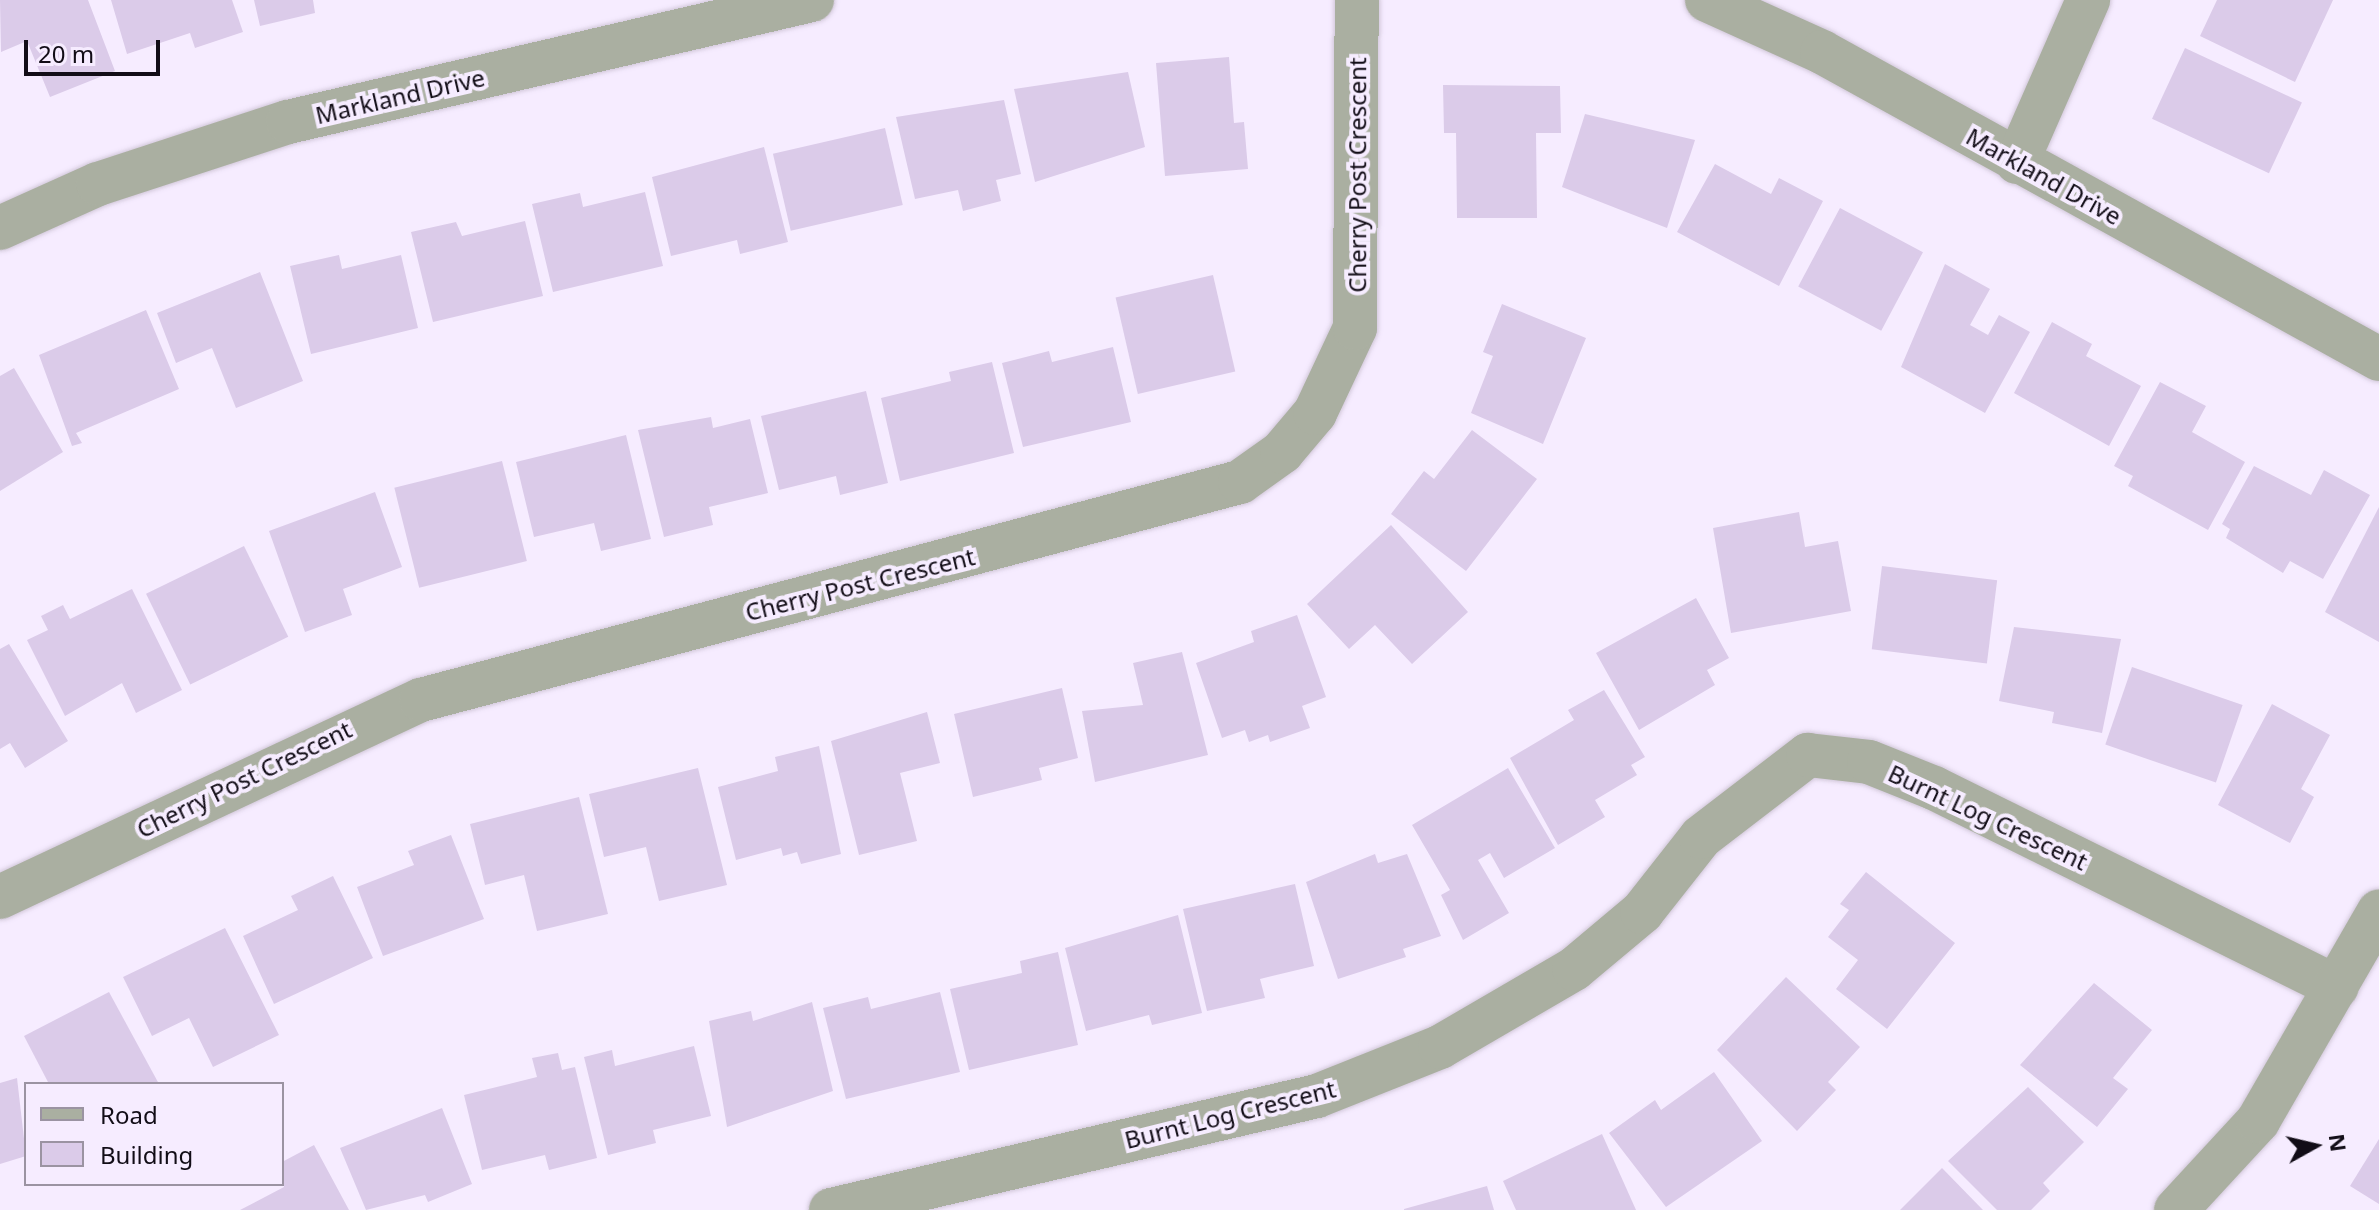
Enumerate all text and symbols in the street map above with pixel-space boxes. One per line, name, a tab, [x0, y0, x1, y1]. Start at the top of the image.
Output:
scale bar	[28, 24, 164, 74]
text: 20 m	[38, 37, 94, 70]
street label: Cherry Post Crescent	[1343, 57, 1371, 293]
street label: Markland Drive	[313, 63, 487, 129]
street label: Markland Drive	[1961, 122, 2127, 230]
street label: Cherry Post Crescent	[742, 542, 978, 626]
street label: Cherry Post Crescent	[132, 714, 356, 844]
street label: Burnt Log Crescent	[1884, 758, 2092, 876]
street label: Burnt Log Crescent	[1122, 1074, 1338, 1154]
legend	[24, 1082, 284, 1186]
text: Road	[100, 1098, 158, 1131]
north arrow	[2275, 1106, 2355, 1186]
text: N	[2323, 1132, 2355, 1154]
text: Building	[100, 1138, 193, 1171]

